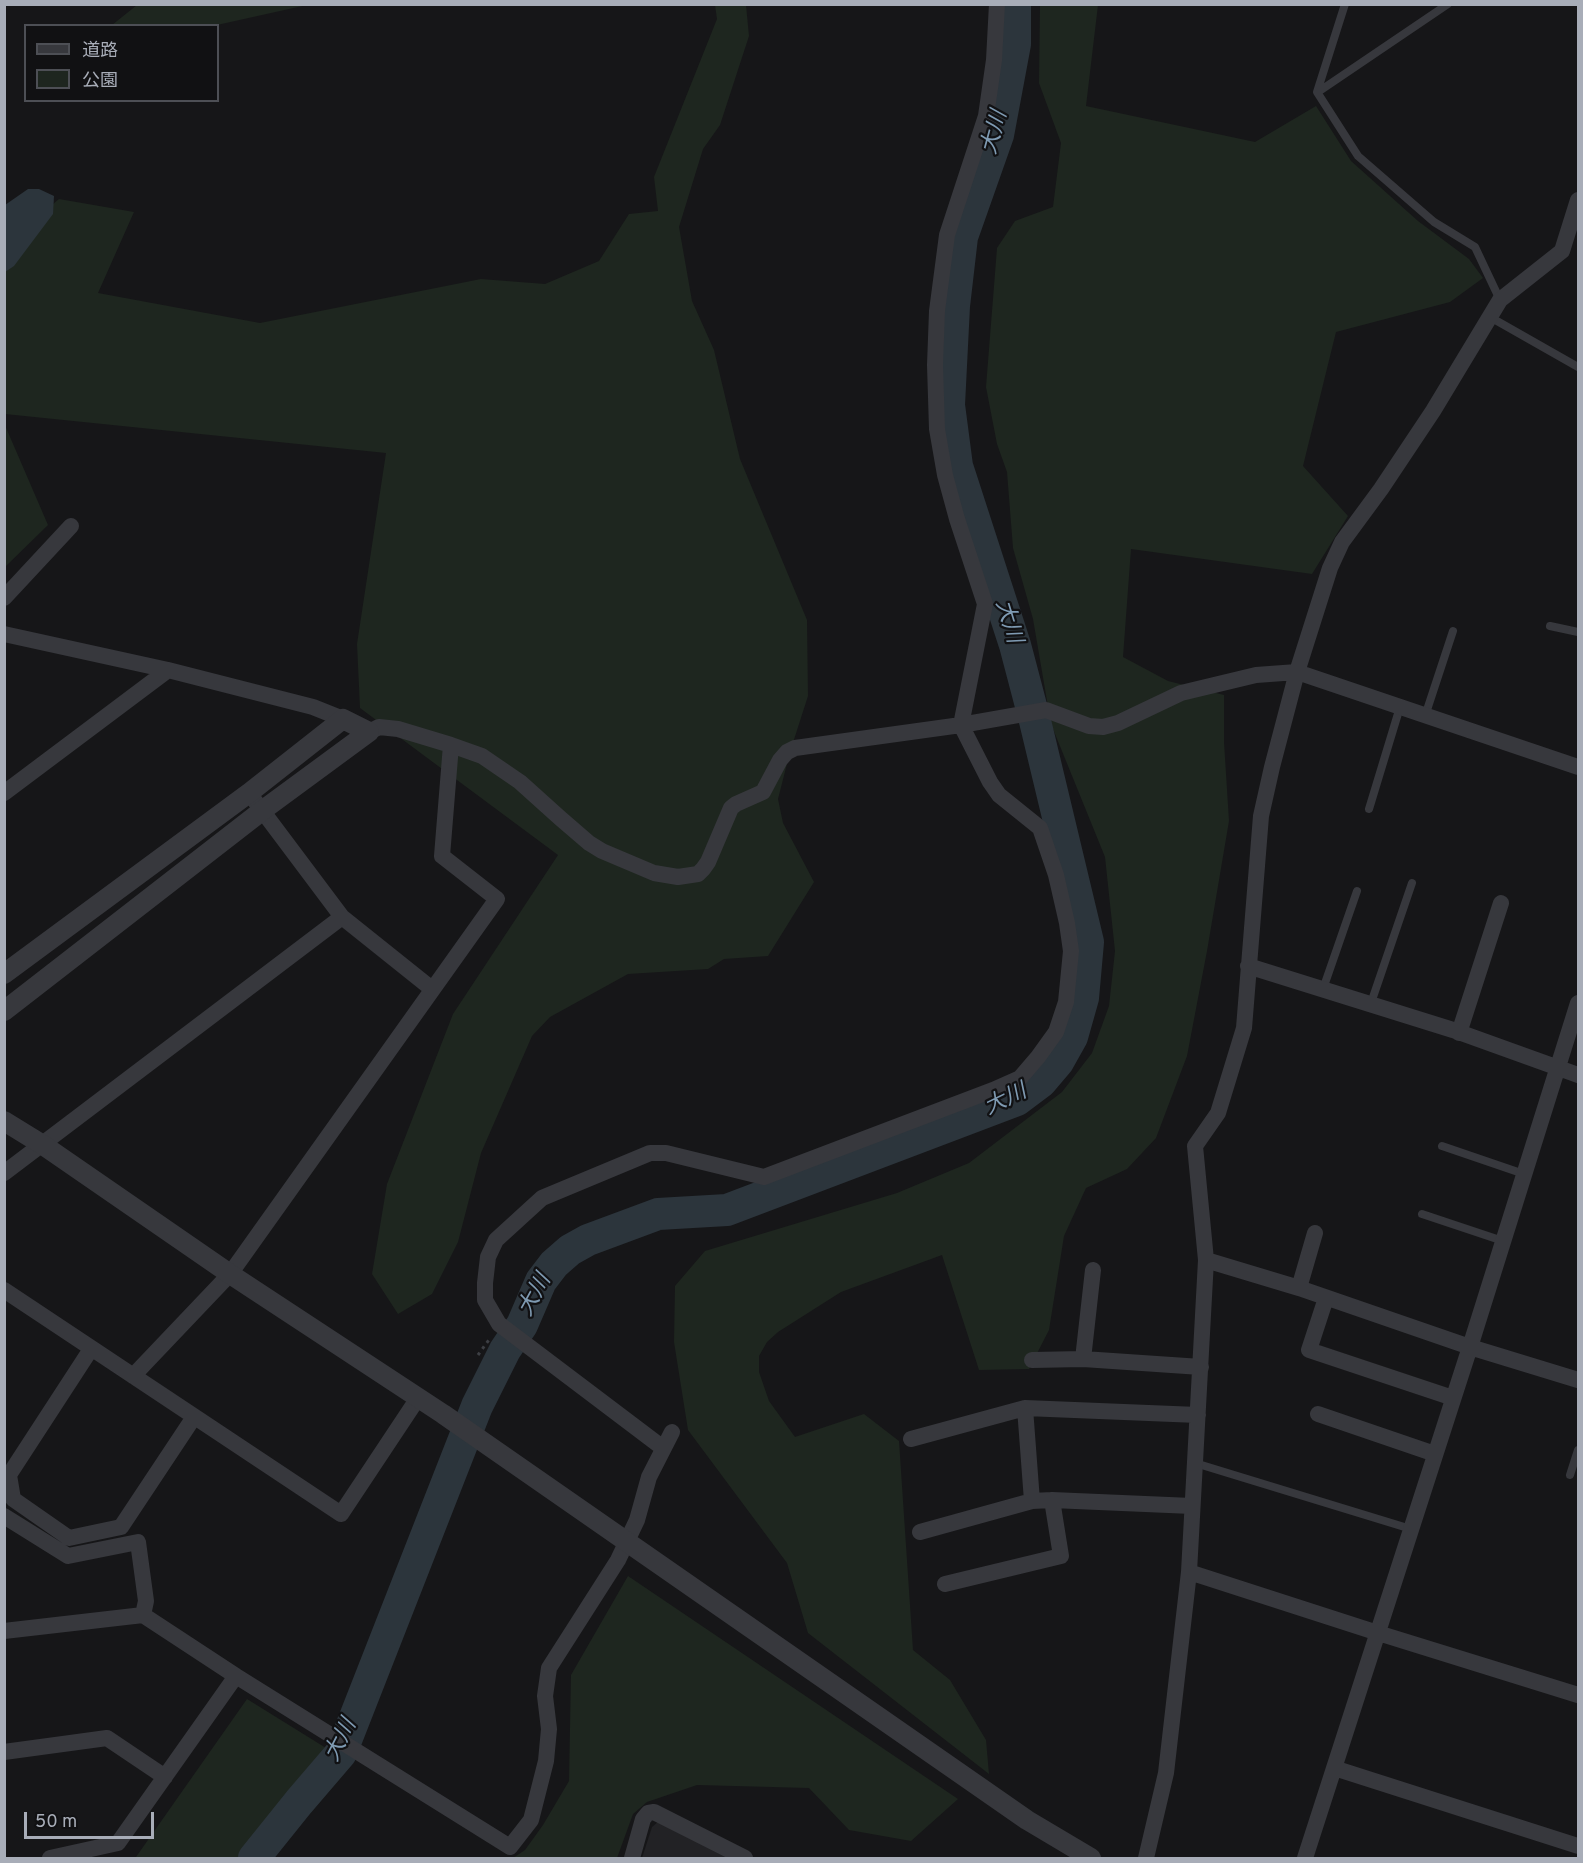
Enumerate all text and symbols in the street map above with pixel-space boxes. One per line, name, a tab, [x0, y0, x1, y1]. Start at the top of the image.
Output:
legend	[24, 24, 219, 102]
text: 道路	[82, 40, 118, 63]
text: 公園	[82, 70, 118, 93]
water label: 大川	[978, 108, 1014, 158]
water label: 大川	[988, 597, 1026, 647]
water label: 大川	[980, 1079, 1032, 1123]
water label: 大川	[514, 1270, 558, 1322]
water label: 大川	[320, 1715, 364, 1767]
scale bar	[27, 1800, 158, 1838]
text: 50 m	[35, 1811, 77, 1834]

